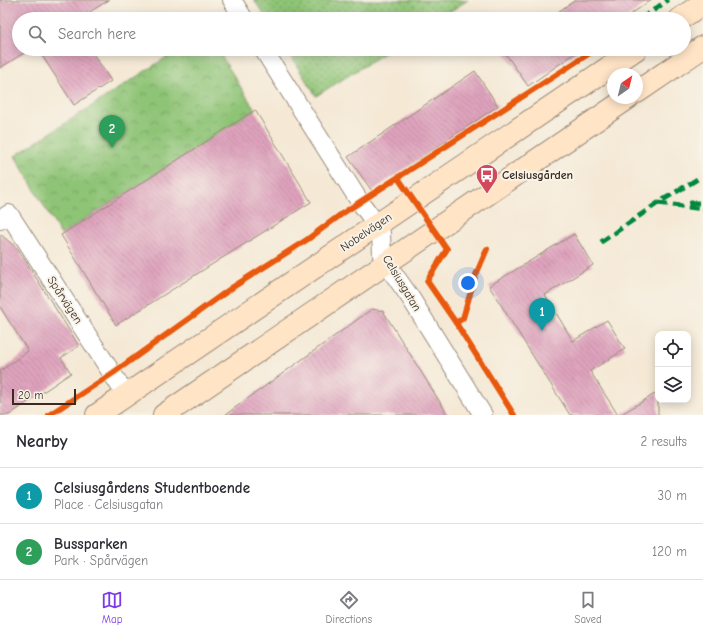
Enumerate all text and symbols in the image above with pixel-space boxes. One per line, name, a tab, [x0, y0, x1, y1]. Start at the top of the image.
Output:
search box	[12, 12, 691, 56]
icon: search	[26, 23, 48, 45]
text: Search here	[58, 25, 136, 43]
north arrow	[607, 68, 643, 104]
pin: 2	[99, 115, 125, 148]
bus stop icon: Celsiusgården	[474, 162, 500, 195]
place label: Celsiusgården	[502, 168, 573, 182]
street label: Nobelvägen	[338, 210, 394, 254]
street label: Celsiusgatan	[380, 252, 424, 314]
your location	[458, 273, 478, 293]
street label: Spårvägen	[44, 274, 86, 326]
pin: 1	[529, 298, 555, 331]
map controls	[655, 331, 691, 403]
button: locate	[655, 331, 691, 367]
button: layers	[655, 367, 691, 403]
scale bar	[12, 387, 76, 406]
text: 20 m	[18, 389, 43, 402]
text: Nearby	[16, 432, 67, 451]
text: 2 results	[640, 434, 687, 449]
text: Celsiusgårdens Studentboende	[54, 479, 250, 497]
text: 1	[26, 488, 32, 503]
text: 30 m	[657, 488, 687, 503]
text: Place · Celsiusgatan	[54, 497, 163, 512]
text: Bussparken	[54, 535, 128, 553]
text: 2	[26, 544, 32, 559]
text: 120 m	[652, 544, 687, 559]
text: Park · Spårvägen	[54, 553, 148, 568]
tab: Map	[101, 589, 123, 626]
tab: Directions	[325, 589, 372, 626]
tab: Saved	[574, 589, 602, 626]

